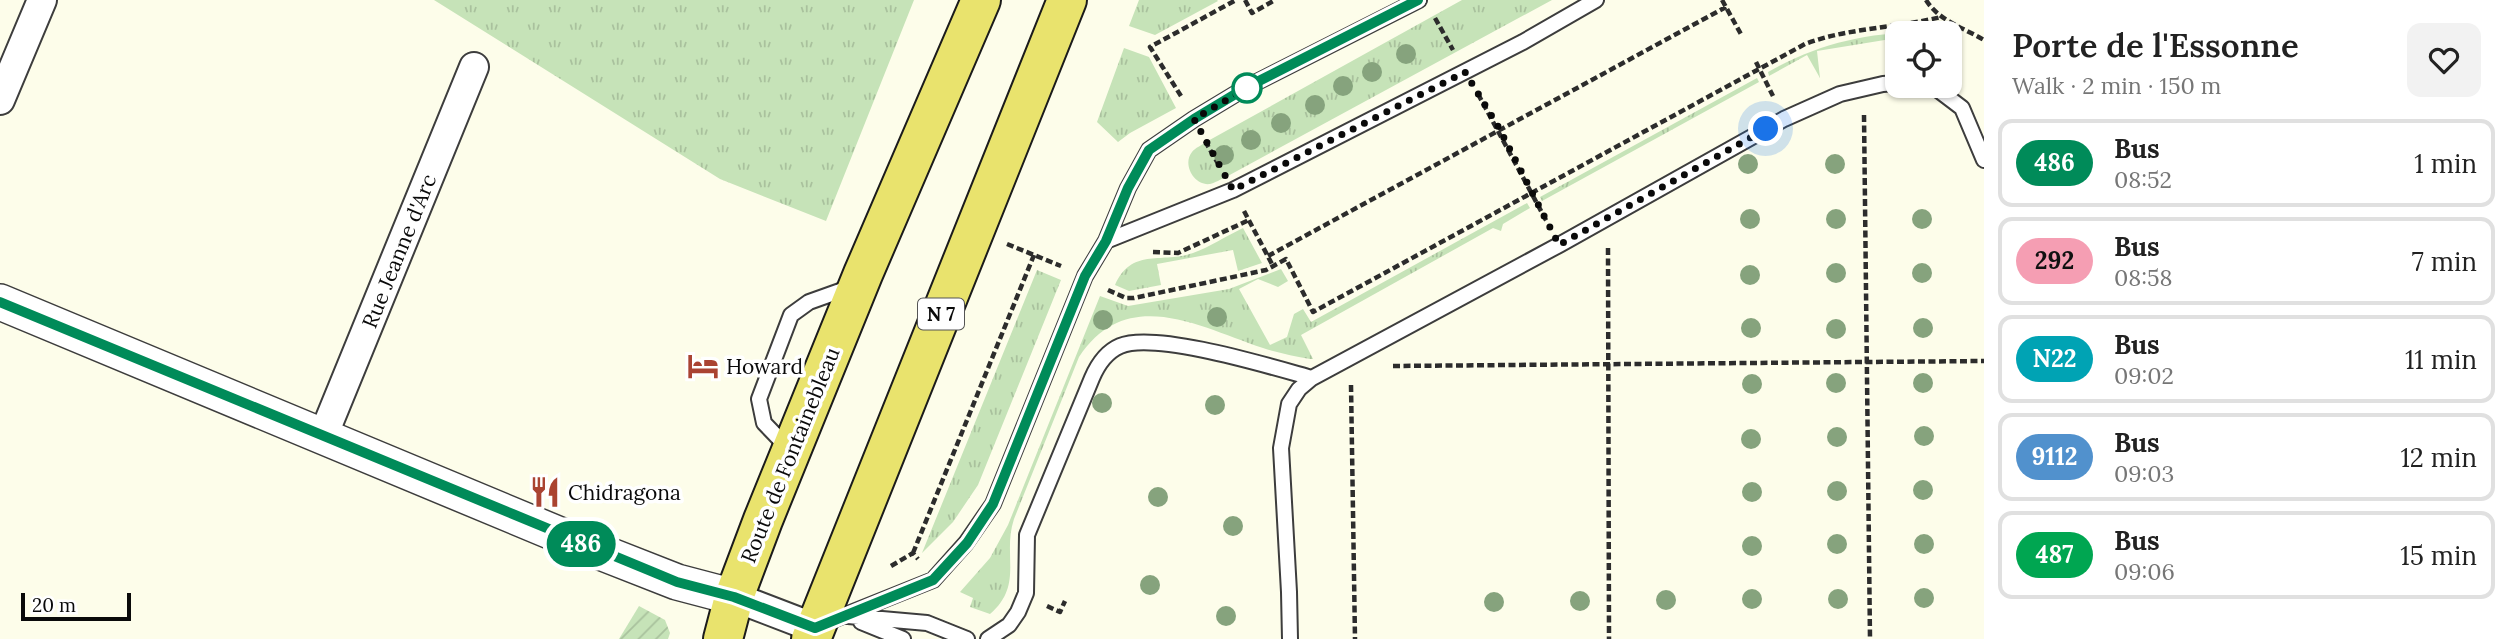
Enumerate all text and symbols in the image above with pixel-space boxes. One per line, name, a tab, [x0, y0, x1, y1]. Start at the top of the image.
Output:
map controls	[1885, 21, 1962, 98]
button: locate	[1885, 21, 1962, 98]
button: heart	[2407, 23, 2481, 97]
text: Porte de l'Essonne	[2012, 24, 2299, 66]
text: Walk · 2 min · 150 m	[2012, 71, 2221, 100]
unlabelled marker	[1232, 73, 1262, 103]
your location	[1748, 111, 1783, 146]
text: Bus	[2114, 132, 2160, 165]
text: 486	[2034, 147, 2075, 178]
text: 1 min	[2414, 147, 2477, 180]
text: 08:52	[2114, 165, 2172, 194]
street label: Rue Jeanne d'Arc	[356, 170, 442, 332]
text: Bus	[2114, 230, 2160, 263]
text: 292	[2035, 245, 2074, 276]
text: 7 min	[2412, 245, 2477, 278]
text: 08:58	[2114, 263, 2172, 292]
road number: N 7	[918, 298, 964, 330]
text: Bus	[2114, 328, 2160, 361]
street label: Route de Fontainebleau	[734, 343, 846, 567]
text: N22	[2032, 343, 2077, 374]
text: 11 min	[2405, 343, 2477, 376]
hotel icon: Howard	[686, 349, 720, 383]
place label: Howard	[726, 353, 803, 380]
text: 09:02	[2114, 361, 2174, 390]
text: Bus	[2114, 426, 2160, 459]
text: 9112	[2031, 441, 2078, 472]
text: 12 min	[2400, 441, 2477, 474]
text: 09:03	[2114, 459, 2174, 488]
restaurant icon: Chidragona	[528, 475, 562, 509]
place label: Chidragona	[568, 479, 681, 506]
line badge: 486	[541, 521, 621, 567]
text: Bus	[2114, 524, 2160, 557]
text: 486	[561, 528, 601, 559]
text: 487	[2035, 539, 2074, 570]
text: 15 min	[2400, 539, 2477, 572]
text: 09:06	[2114, 557, 2175, 586]
scale bar	[21, 590, 131, 622]
text: 20 m	[32, 593, 76, 617]

